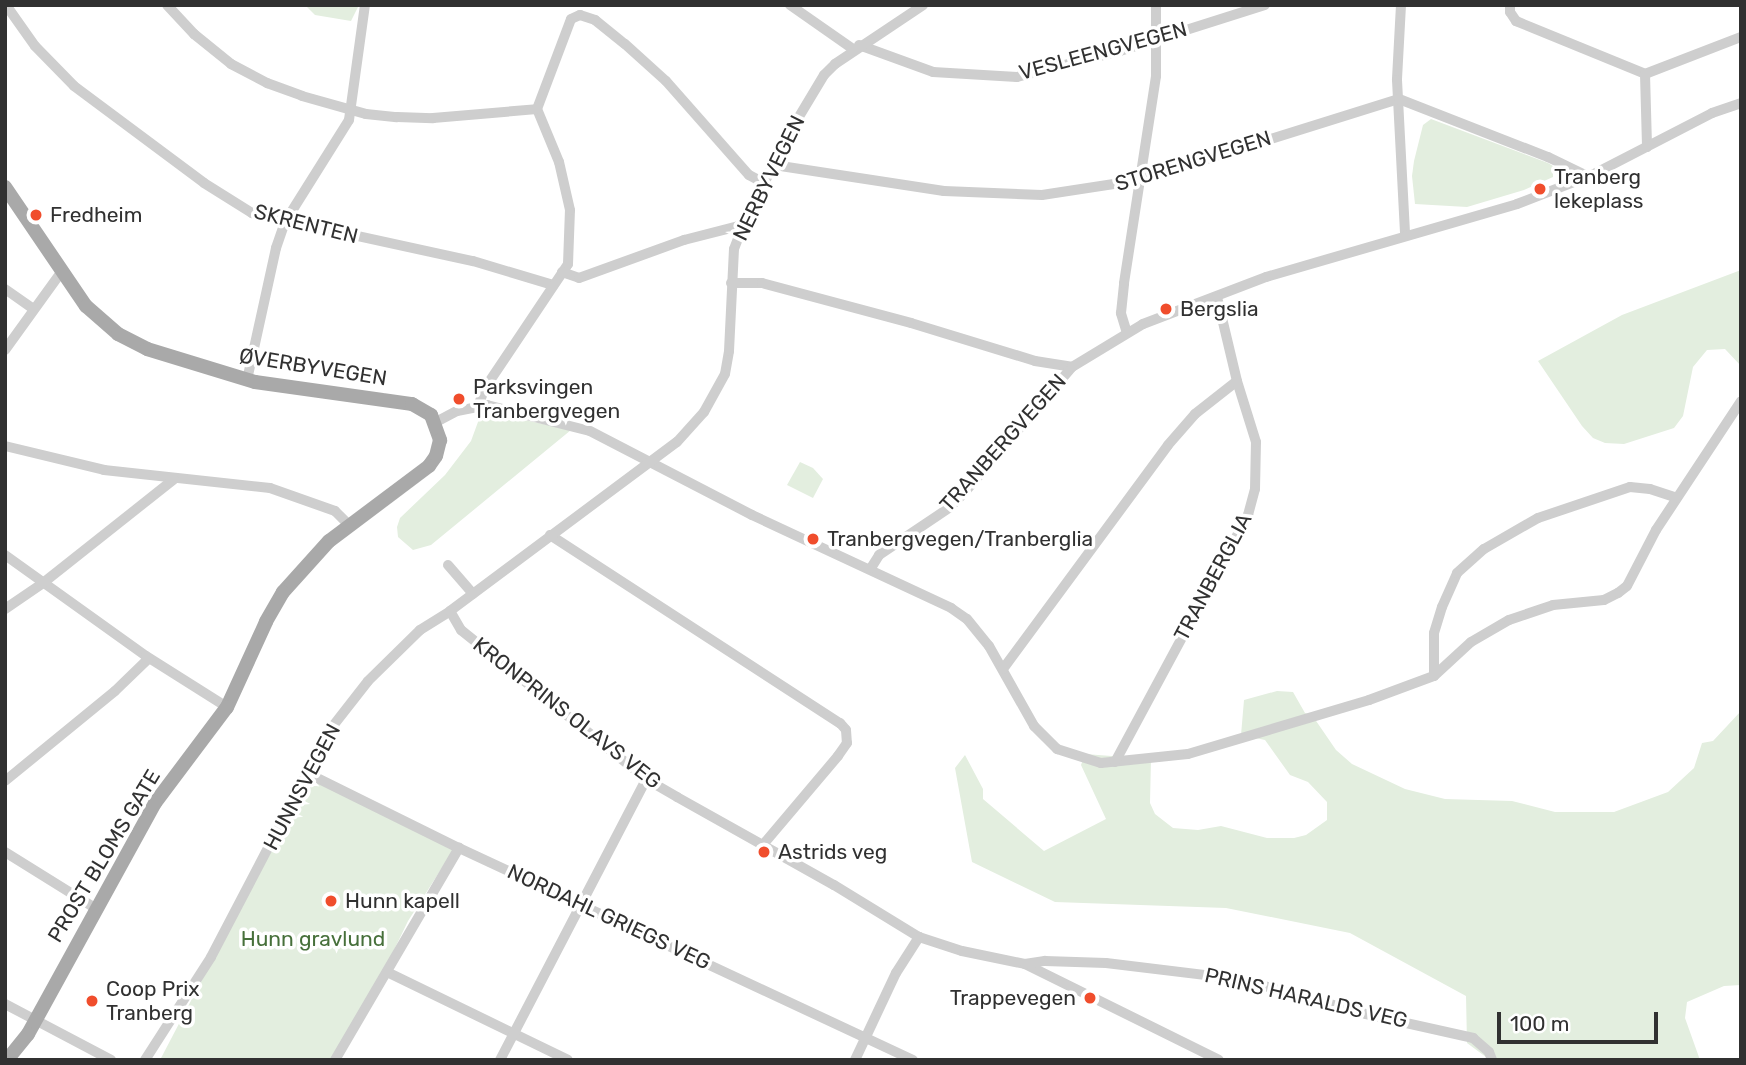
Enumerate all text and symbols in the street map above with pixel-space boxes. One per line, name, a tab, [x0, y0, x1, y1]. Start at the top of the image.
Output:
street label: VESLEENGVEGEN	[1016, 16, 1190, 86]
street label: NERBYVEGEN	[728, 111, 810, 245]
street label: STORENGVEGEN	[1112, 125, 1274, 197]
place label: Tranberg lekeplass	[1554, 164, 1644, 214]
marker: Tranberg lekeplass	[1532, 181, 1548, 197]
street label: SKRENTEN	[251, 199, 361, 249]
place label: Fredheim	[50, 202, 142, 228]
marker: Fredheim	[28, 207, 44, 223]
place label: Bergslia	[1180, 296, 1259, 322]
marker: Bergslia	[1158, 301, 1174, 317]
street label: ØVERBYVEGEN	[237, 343, 389, 391]
street label: TRANBERGVEGEN	[934, 369, 1072, 517]
place label: Parksvingen Tranbergvegen	[473, 374, 620, 424]
marker: Parksvingen Tranbergvegen	[451, 391, 467, 407]
street label: TRANBERGLIA	[1169, 509, 1257, 645]
place label: Tranbergvegen/Tranberglia	[827, 526, 1093, 552]
marker: Tranbergvegen/Tranberglia	[805, 531, 821, 547]
street label: KRONPRINS OLAVS VEG	[468, 632, 666, 794]
street label: HUNNSVEGEN	[258, 720, 346, 854]
street label: PROST BLOMS GATE	[42, 765, 166, 947]
place label: Astrids veg	[778, 839, 888, 865]
marker: Astrids veg	[756, 844, 772, 860]
street label: NORDAHL GRIEGS VEG	[503, 859, 715, 975]
place label: Hunn kapell	[345, 888, 460, 914]
marker: Hunn kapell	[323, 893, 339, 909]
park label: Hunn gravlund	[241, 926, 385, 952]
street label: PRINS HARALDS VEG	[1202, 962, 1410, 1034]
place label: Coop Prix Tranberg	[106, 976, 200, 1026]
place label: Trappevegen	[950, 985, 1076, 1011]
marker: Trappevegen	[1082, 990, 1098, 1006]
marker: Coop Prix Tranberg	[84, 993, 100, 1009]
scale bar	[1501, 998, 1662, 1042]
text: 100 m	[1510, 1011, 1569, 1036]

